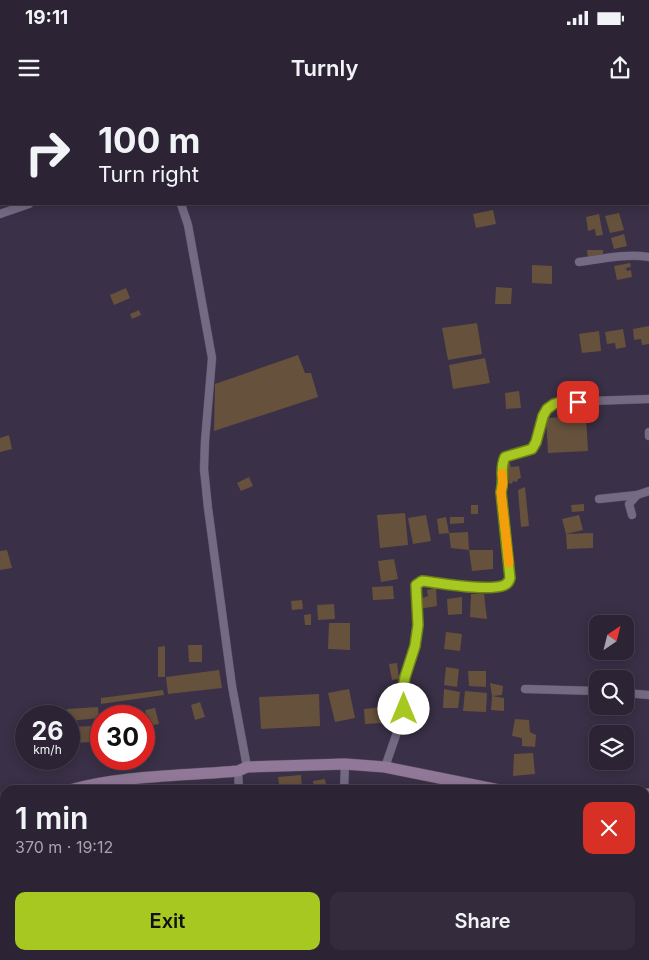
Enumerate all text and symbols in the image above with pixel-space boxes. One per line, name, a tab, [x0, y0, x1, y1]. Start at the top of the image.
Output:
text: 19:11	[25, 6, 68, 29]
icon: menu	[15, 54, 43, 82]
icon: share	[606, 54, 634, 82]
text: Turnly	[291, 55, 358, 81]
text: 100 m	[98, 119, 201, 161]
icon: right	[15, 120, 80, 185]
text: Turn right	[98, 161, 199, 187]
pin	[557, 381, 599, 423]
icon: arrive	[564, 388, 592, 416]
north arrow	[589, 615, 634, 660]
map controls	[589, 615, 634, 770]
button: search	[589, 670, 634, 715]
position arrow	[377, 682, 429, 734]
speed limit sign: 30	[90, 705, 155, 770]
text: 26	[32, 716, 63, 746]
button: layers	[589, 725, 634, 770]
text: km/h	[33, 742, 62, 757]
text: 1 min	[15, 800, 88, 836]
button: close	[583, 802, 635, 854]
text: 370 m · 19:12	[15, 837, 113, 857]
button: Exit	[15, 892, 320, 950]
button: Share	[330, 892, 635, 950]

